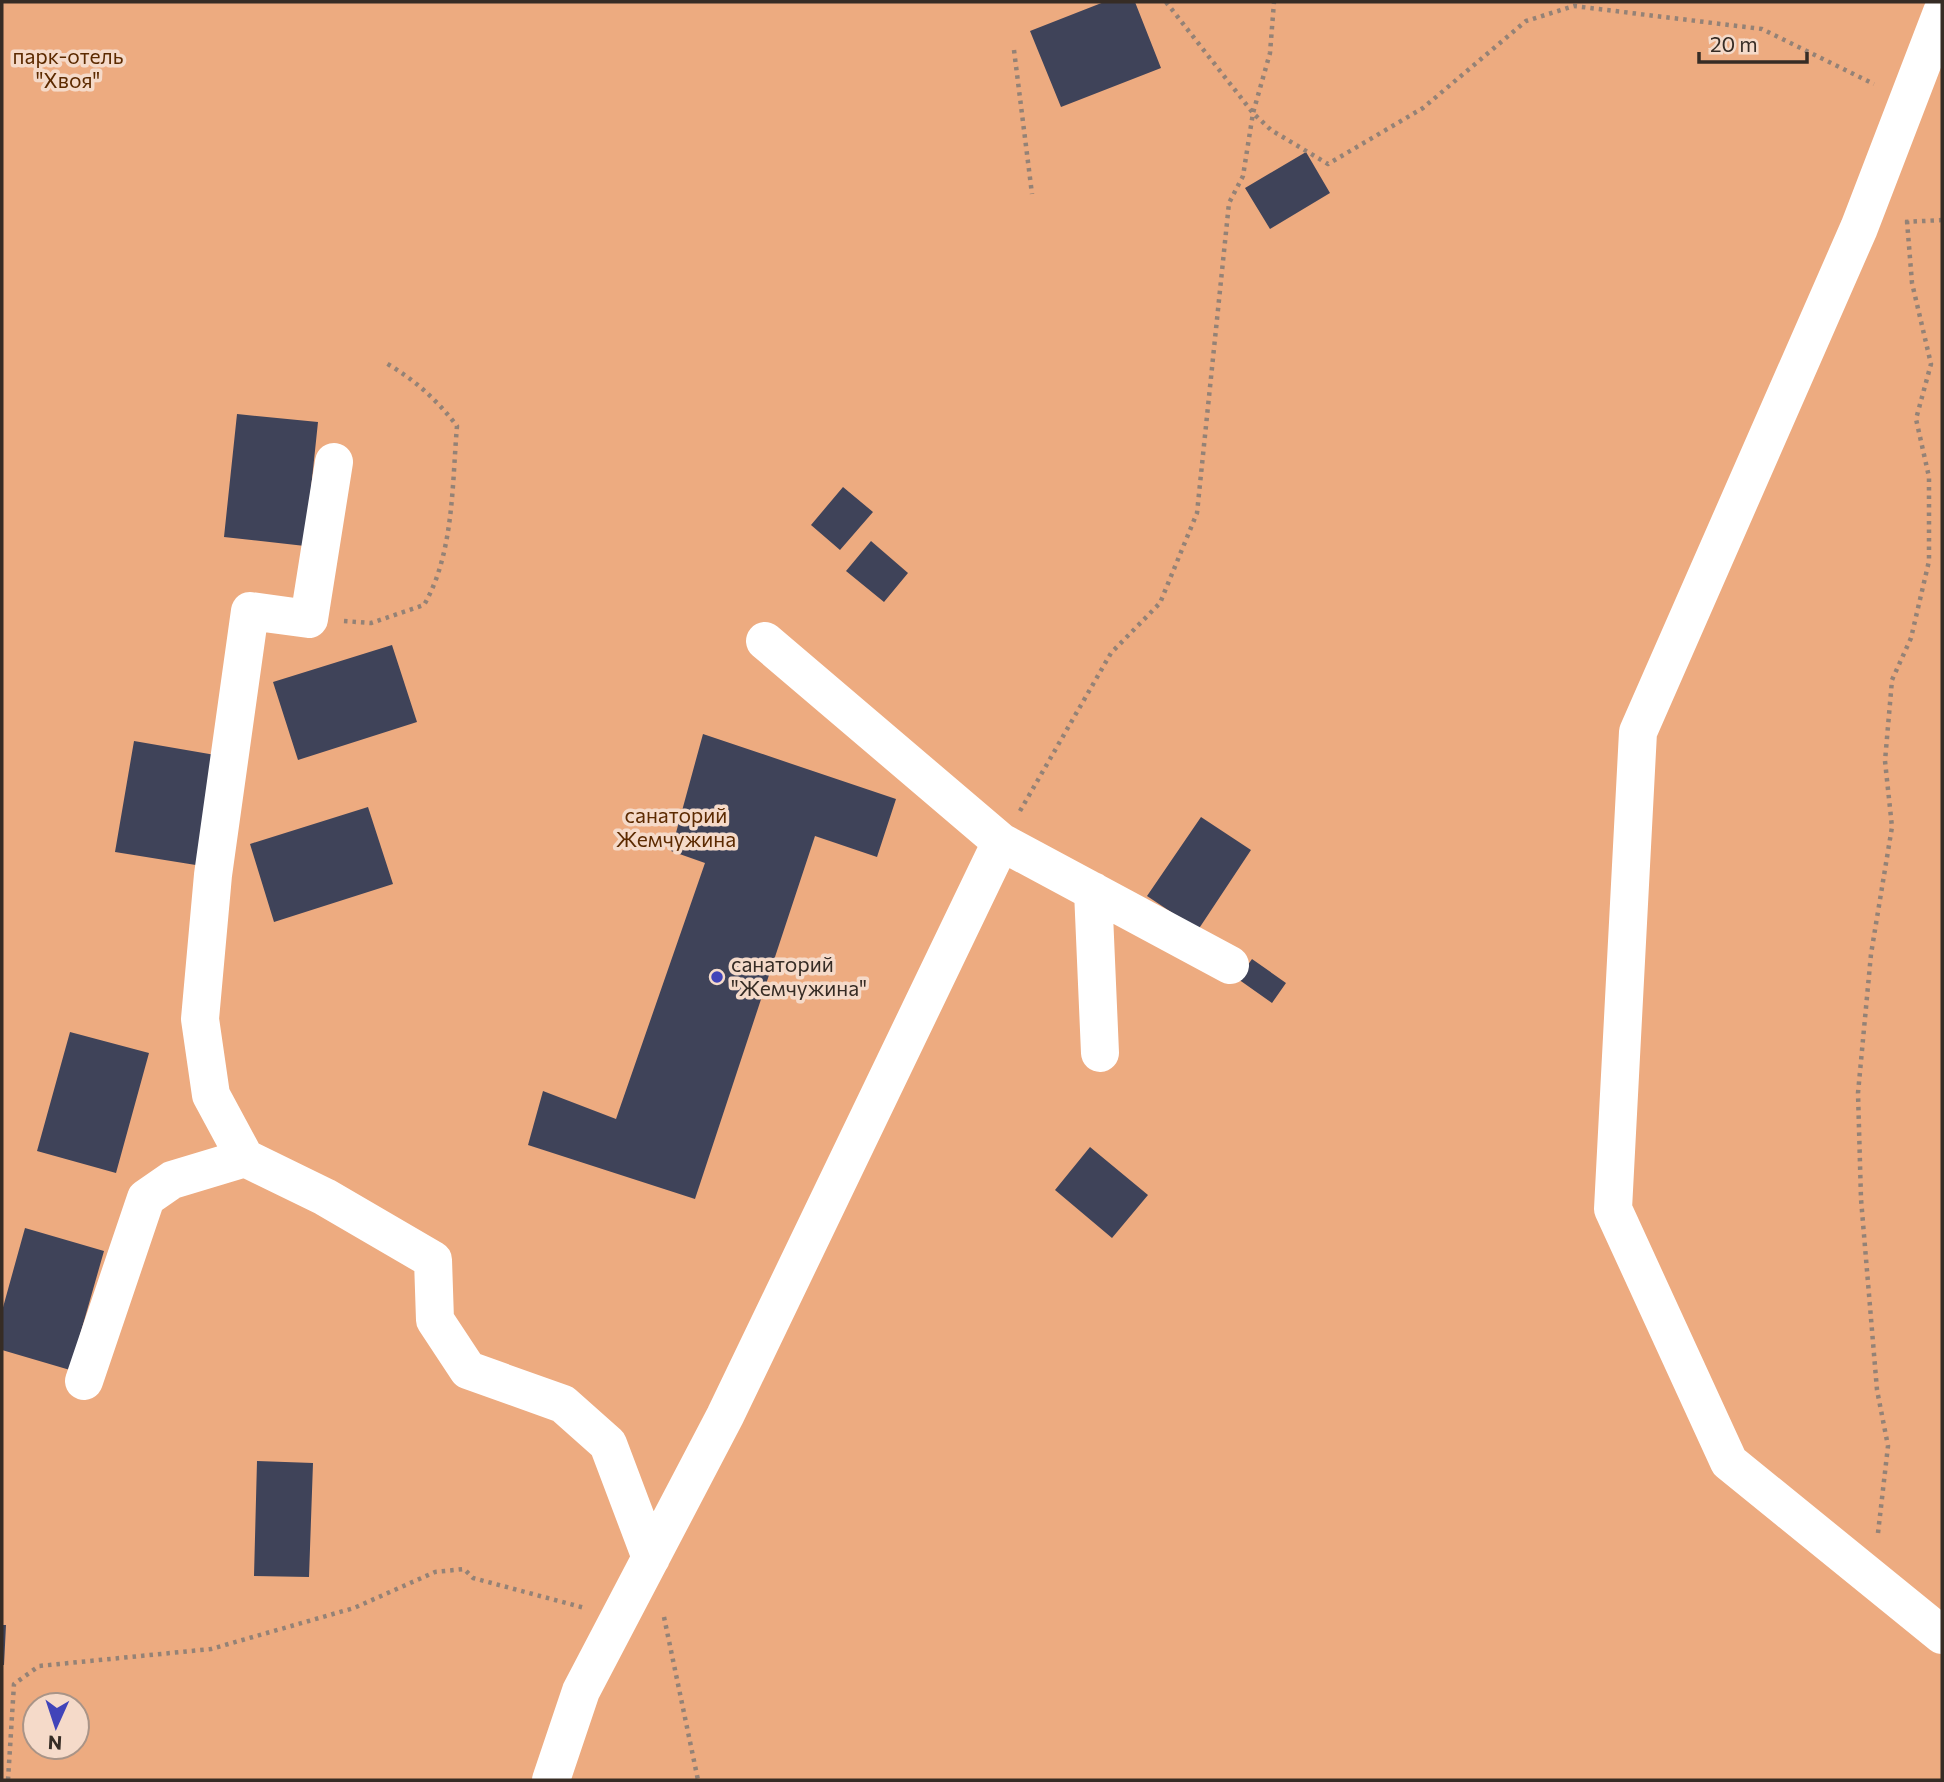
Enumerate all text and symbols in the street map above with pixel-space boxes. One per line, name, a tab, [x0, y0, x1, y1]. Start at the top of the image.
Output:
scale bar	[1699, 21, 1808, 65]
text: 20 m	[1710, 31, 1758, 56]
park label: парк-отель "Хвоя"	[13, 43, 124, 92]
park label: санаторий Жемчужина	[616, 802, 736, 851]
place label: санаторий "Жемчужина"	[731, 951, 867, 1000]
marker: санаторий "Жемчужина"	[709, 969, 725, 985]
north arrow	[21, 1691, 91, 1761]
text: N	[47, 1732, 63, 1755]

